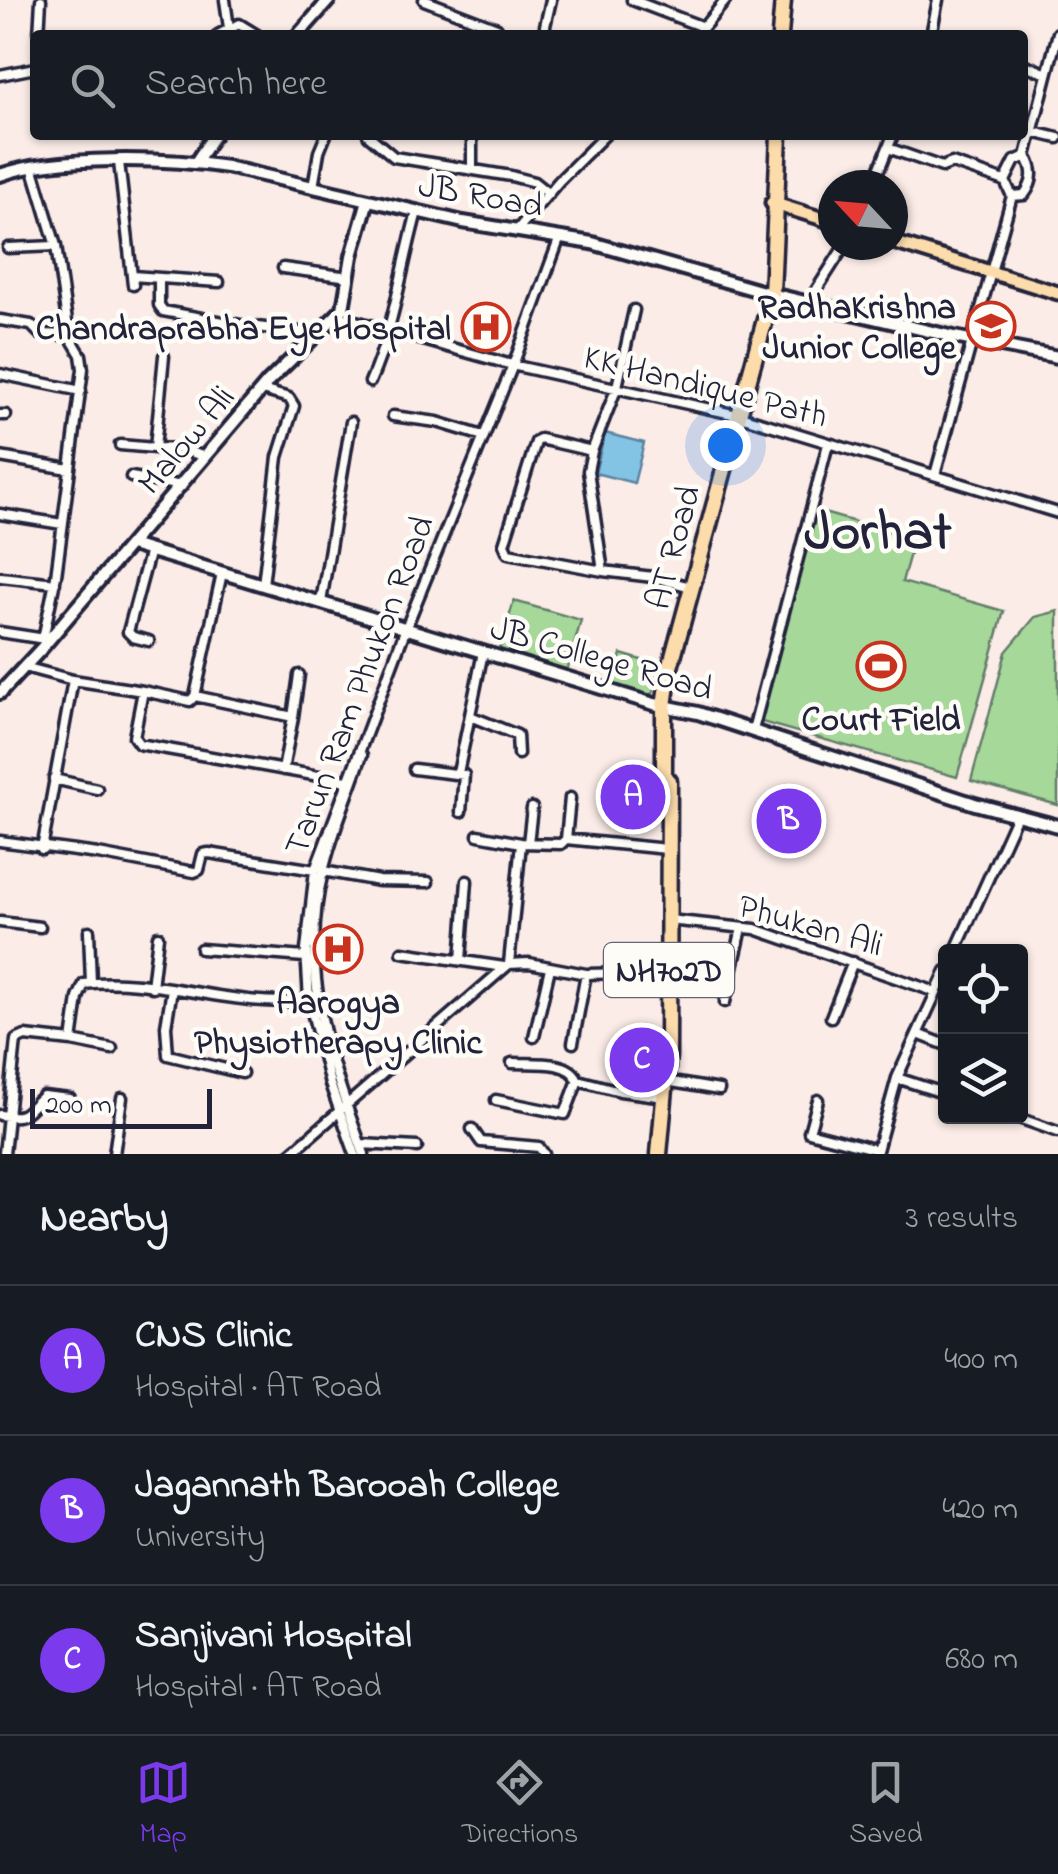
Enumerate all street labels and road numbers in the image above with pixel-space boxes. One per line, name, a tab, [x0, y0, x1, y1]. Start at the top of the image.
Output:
street label: JB Road	[414, 161, 547, 233]
street label: KK Handique Path	[578, 333, 832, 443]
street label: Malow Ali	[126, 375, 249, 507]
street label: AT Road	[634, 480, 716, 616]
street label: Tarun Ram Phukon Road	[273, 509, 450, 864]
street label: JB College Road	[484, 604, 718, 717]
street label: Phukan Ali	[732, 882, 889, 972]
road number: NH702D	[604, 943, 734, 997]

